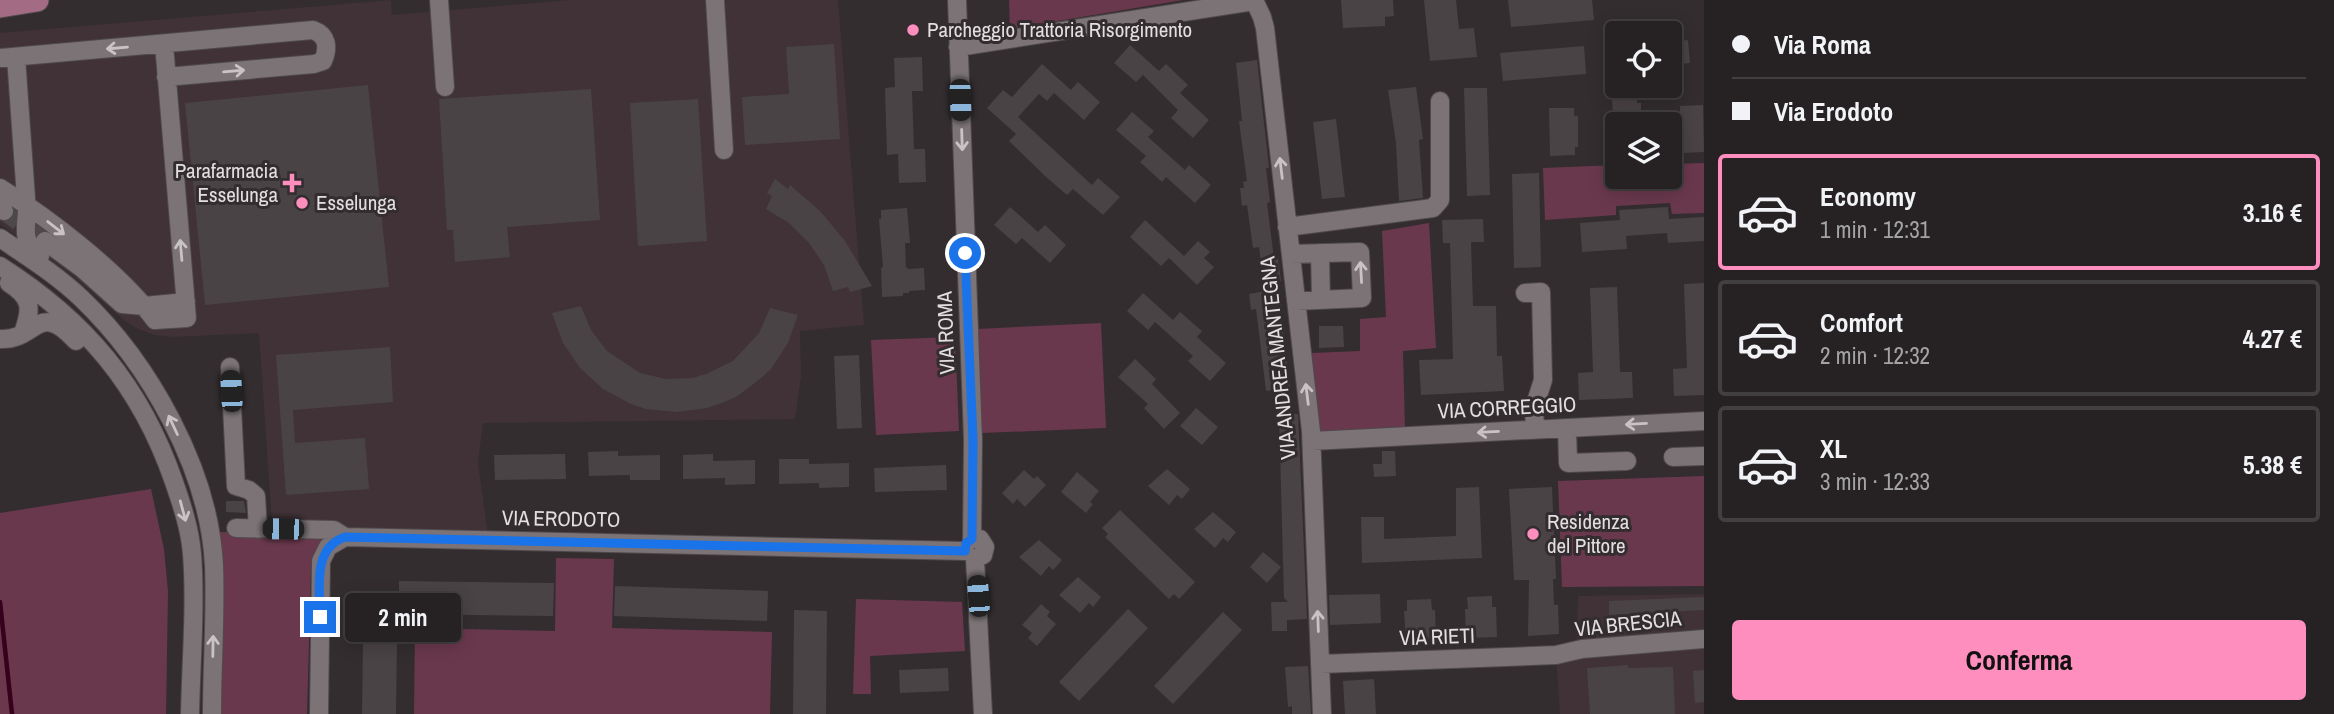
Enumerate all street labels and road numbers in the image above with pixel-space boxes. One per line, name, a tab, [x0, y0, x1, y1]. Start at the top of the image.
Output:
street label: VIA ANDREA MANTEGNA	[1252, 255, 1303, 461]
street label: VIA ROMA	[930, 290, 961, 375]
street label: VIA CORREGGIO	[1437, 389, 1577, 426]
street label: VIA ERODOTO	[502, 503, 620, 534]
street label: VIA BRESCIA	[1573, 603, 1683, 644]
street label: VIA RIETI	[1399, 621, 1475, 652]

